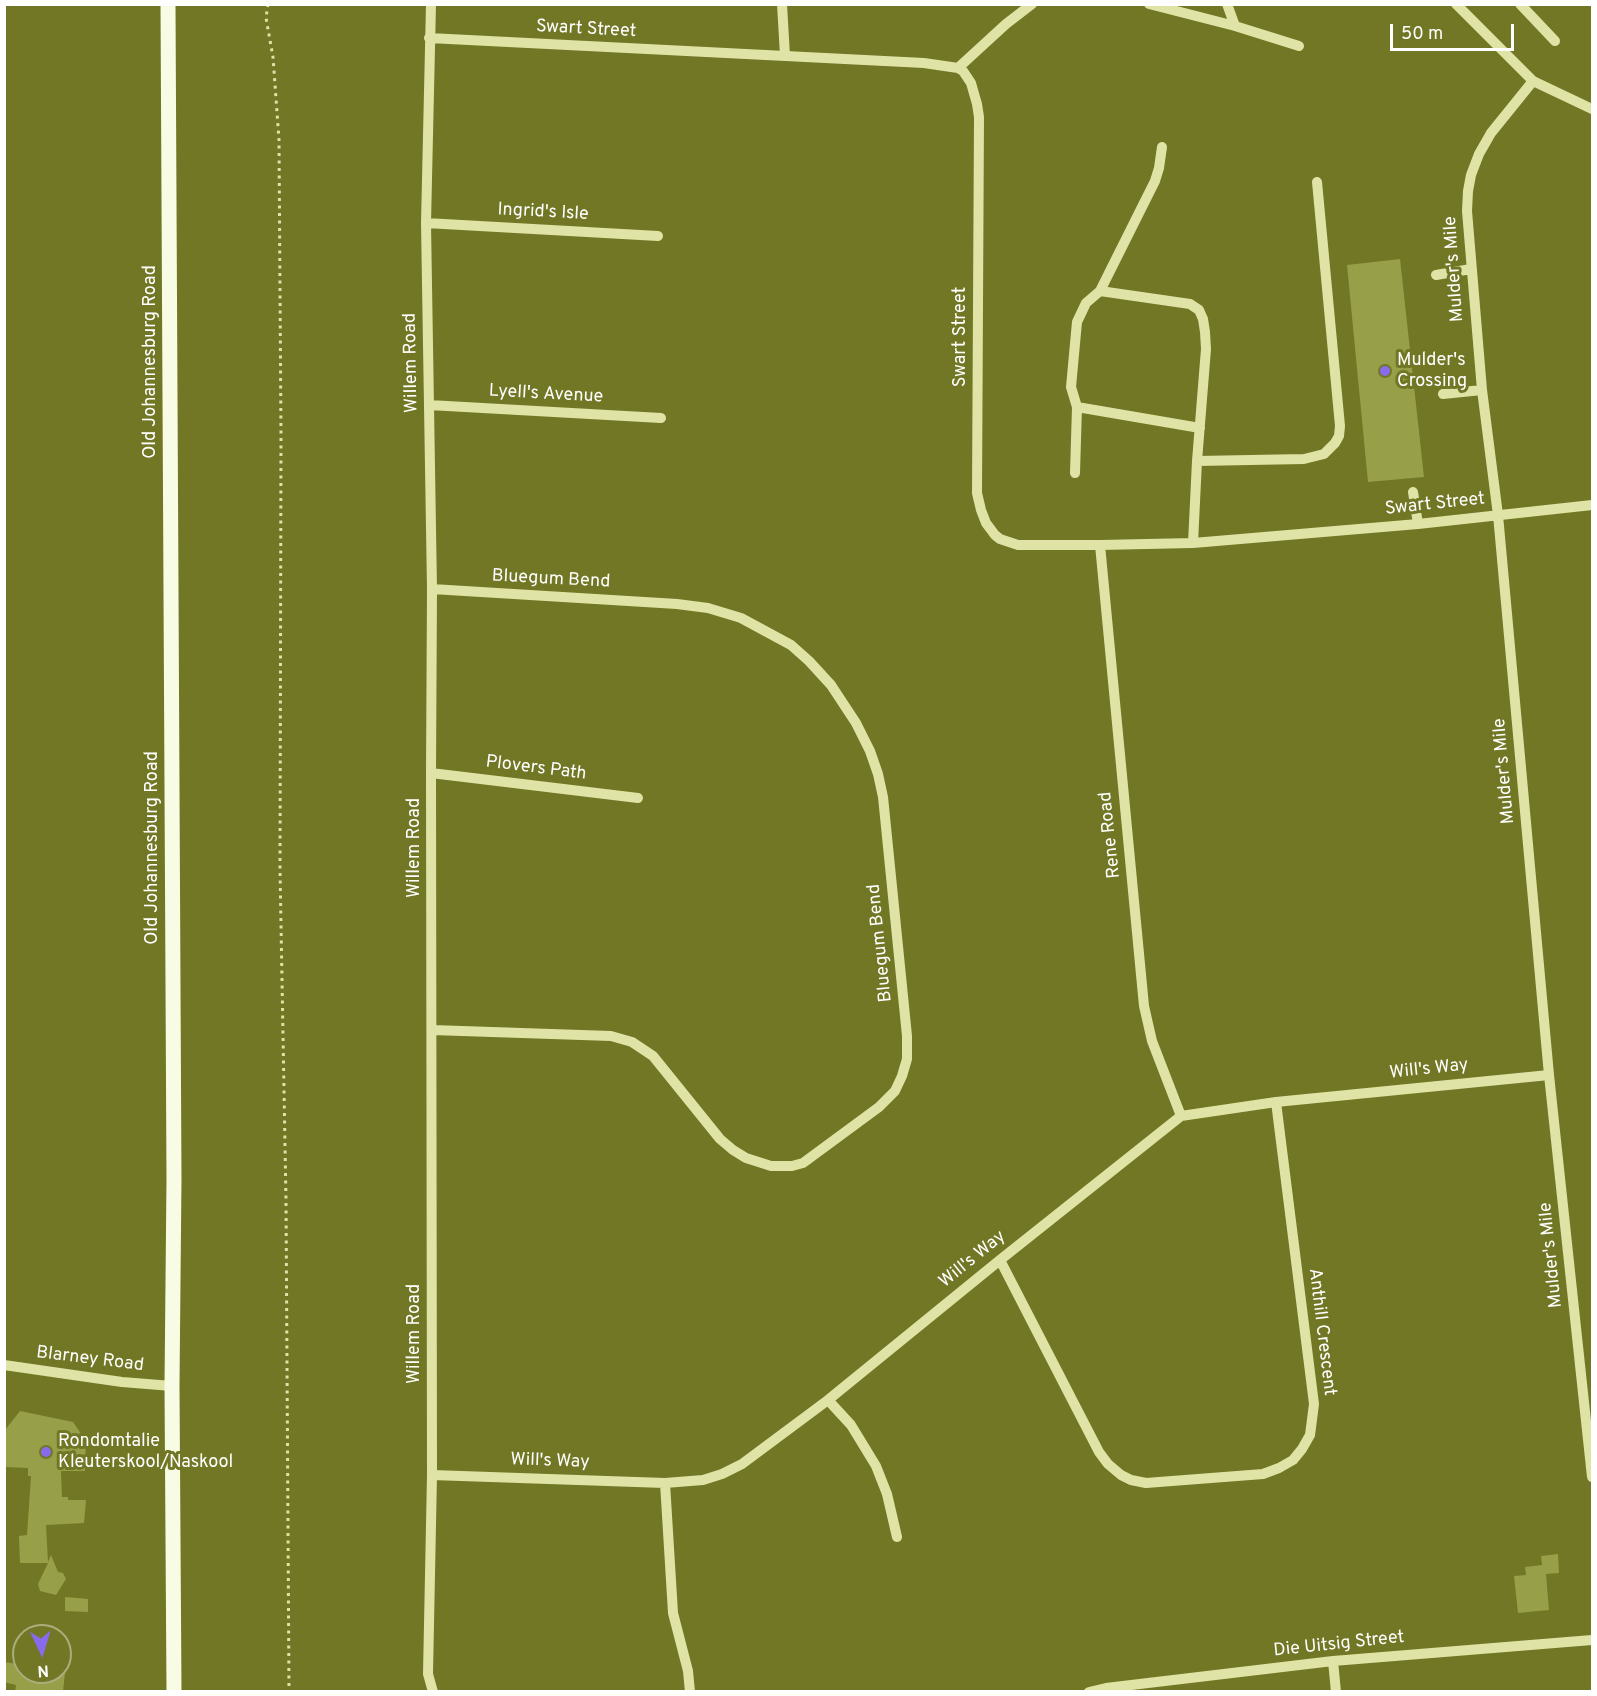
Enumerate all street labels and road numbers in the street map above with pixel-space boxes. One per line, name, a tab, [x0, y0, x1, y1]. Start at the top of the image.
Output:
street label: Swart Street	[535, 17, 637, 43]
street label: Ingrid's Isle	[497, 200, 589, 226]
street label: Mulder's Mile	[1441, 215, 1469, 323]
street label: Old Johannesburg Road	[140, 265, 162, 459]
street label: Swart Street	[950, 287, 972, 387]
street label: Willem Road	[400, 313, 424, 413]
street label: Lyell's Avenue	[488, 381, 604, 409]
street label: Swart Street	[1384, 489, 1486, 521]
street label: Bluegum Bend	[491, 566, 611, 594]
street label: Mulder's Mile	[1490, 717, 1520, 825]
street label: Old Johannesburg Road	[142, 751, 164, 945]
street label: Plovers Path	[484, 752, 588, 786]
street label: Rene Road	[1096, 790, 1126, 880]
street label: Willem Road	[404, 798, 426, 898]
street label: Bluegum Bend	[864, 883, 898, 1003]
street label: Will's Way	[1388, 1055, 1470, 1085]
street label: Mulder's Mile	[1536, 1201, 1568, 1309]
street label: Will's Way	[935, 1227, 1011, 1293]
street label: Anthill Crescent	[1302, 1267, 1340, 1397]
street label: Willem Road	[404, 1284, 426, 1384]
street label: Blarney Road	[35, 1343, 145, 1377]
street label: Will's Way	[510, 1450, 590, 1474]
street label: Die Uitsig Street	[1273, 1627, 1405, 1663]

